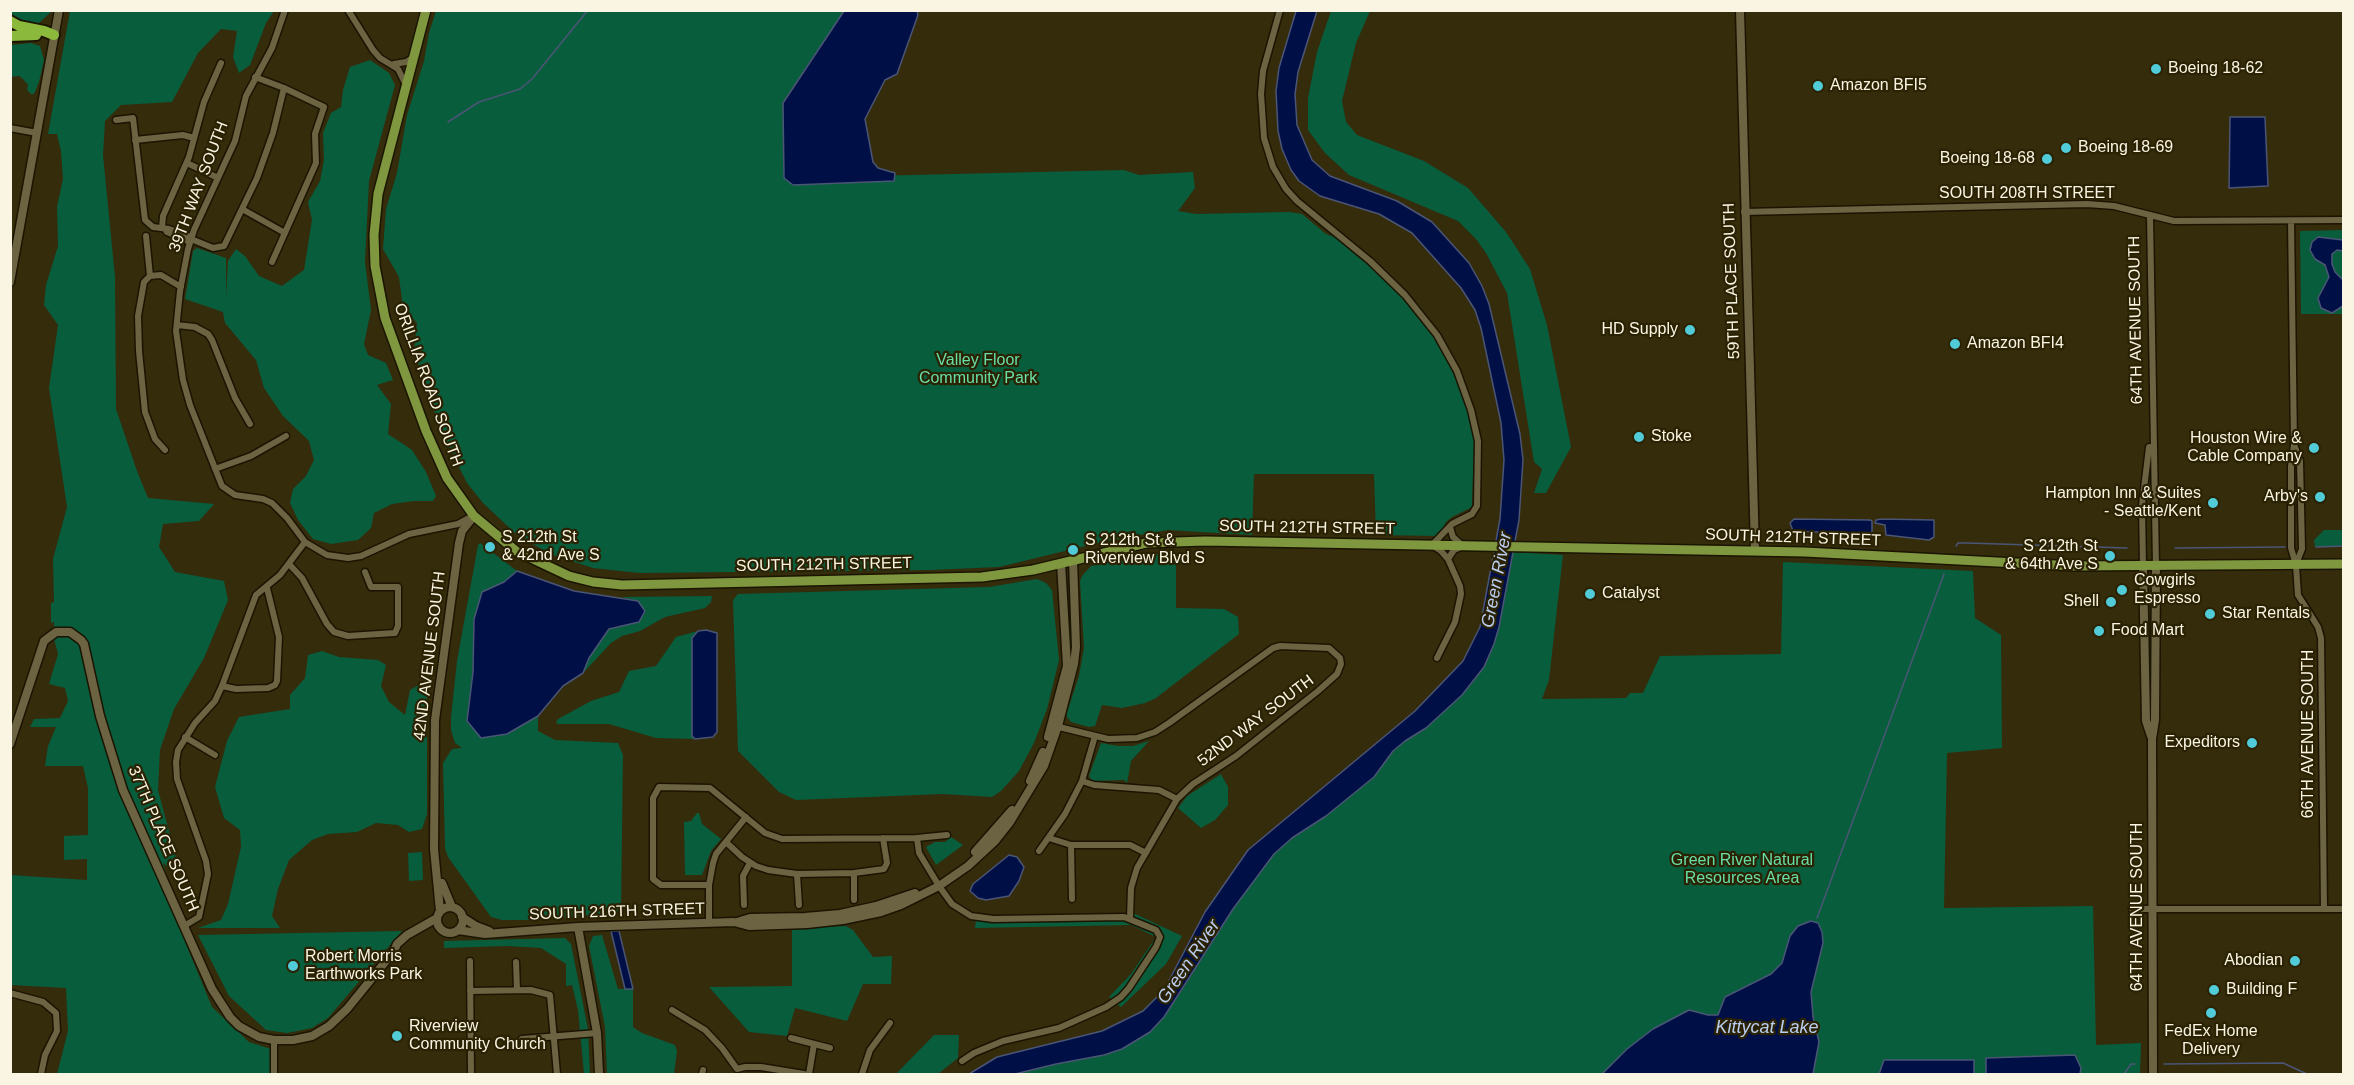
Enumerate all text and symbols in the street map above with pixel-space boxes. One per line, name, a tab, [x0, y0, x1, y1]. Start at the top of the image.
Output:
place label: Boeing 18-62	[2168, 59, 2263, 79]
marker: Boeing 18-62	[2149, 62, 2163, 76]
place label: Amazon BFI5	[1830, 76, 1927, 96]
marker: Amazon BFI5	[1811, 79, 1825, 93]
street label: 39TH WAY SOUTH	[165, 119, 233, 255]
place label: Boeing 18-69	[2078, 138, 2173, 158]
marker: Boeing 18-69	[2059, 141, 2073, 155]
place label: Boeing 18-68	[1940, 149, 2035, 169]
marker: Boeing 18-68	[2040, 152, 2054, 166]
street label: SOUTH 208TH STREET	[1939, 184, 2115, 204]
street label: 59TH PLACE SOUTH	[1720, 202, 1744, 360]
street label: 64TH AVENUE SOUTH	[2125, 236, 2147, 404]
street label: ORILLIA ROAD SOUTH	[389, 301, 467, 469]
place label: HD Supply	[1602, 320, 1678, 340]
marker: HD Supply	[1683, 323, 1697, 337]
place label: Amazon BFI4	[1967, 334, 2064, 354]
marker: Amazon BFI4	[1948, 337, 1962, 351]
park label: Valley Floor Community Park	[919, 351, 1037, 389]
place label: Stoke	[1651, 427, 1692, 447]
place label: Houston Wire & Cable Company	[2187, 429, 2302, 467]
marker: Stoke	[1632, 430, 1646, 444]
marker: Houston Wire & Cable Company	[2307, 441, 2321, 455]
place label: Hampton Inn & Suites - Seattle/Kent	[2045, 484, 2201, 522]
place label: Arby's	[2264, 487, 2308, 507]
marker: Arby's	[2313, 490, 2327, 504]
marker: Hampton Inn & Suites - Seattle/Kent	[2206, 496, 2220, 510]
street label: SOUTH 212TH STREET	[1219, 517, 1395, 539]
street label: SOUTH 212TH STREET	[1705, 525, 1881, 551]
place label: S 212th St & 42nd Ave S	[502, 528, 600, 566]
water label: Green River	[1477, 530, 1517, 630]
place label: S 212th St & Riverview Blvd S	[1085, 531, 1205, 569]
place label: S 212th St & 64th Ave S	[2005, 537, 2098, 575]
marker: S 212th St & 42nd Ave S	[483, 540, 497, 554]
marker: S 212th St & Riverview Blvd S	[1066, 543, 1080, 557]
marker: S 212th St & 64th Ave S	[2103, 549, 2117, 563]
street label: SOUTH 212TH STREET	[736, 554, 912, 576]
street label: 42ND AVENUE SOUTH	[410, 570, 450, 742]
place label: Cowgirls Espresso	[2134, 571, 2201, 609]
marker: Cowgirls Espresso	[2115, 583, 2129, 597]
place label: Catalyst	[1602, 584, 1660, 604]
marker: Catalyst	[1583, 587, 1597, 601]
place label: Shell	[2063, 592, 2099, 612]
marker: Shell	[2104, 595, 2118, 609]
place label: Star Rentals	[2222, 604, 2310, 624]
marker: Star Rentals	[2203, 607, 2217, 621]
place label: Food Mart	[2111, 621, 2184, 641]
marker: Food Mart	[2092, 624, 2106, 638]
street label: 66TH AVENUE SOUTH	[2299, 650, 2319, 818]
street label: 52ND WAY SOUTH	[1194, 671, 1318, 771]
place label: Expeditors	[2164, 733, 2240, 753]
marker: Expeditors	[2245, 736, 2259, 750]
street label: 37TH PLACE SOUTH	[124, 763, 202, 915]
street label: 64TH AVENUE SOUTH	[2128, 823, 2148, 991]
park label: Green River Natural Resources Area	[1671, 851, 1813, 889]
street label: SOUTH 216TH STREET	[529, 899, 705, 925]
water label: Green River	[1153, 916, 1225, 1008]
place label: Robert Morris Earthworks Park	[305, 947, 422, 985]
place label: Abodian	[2224, 951, 2283, 971]
marker: Abodian	[2288, 954, 2302, 968]
marker: Robert Morris Earthworks Park	[286, 959, 300, 973]
place label: Building F	[2226, 980, 2297, 1000]
marker: Building F	[2207, 983, 2221, 997]
marker: FedEx Home Delivery	[2204, 1006, 2218, 1020]
place label: Riverview Community Church	[409, 1017, 546, 1055]
water label: Kittycat Lake	[1715, 1017, 1819, 1039]
place label: FedEx Home Delivery	[2164, 1022, 2258, 1060]
marker: Riverview Community Church	[390, 1029, 404, 1043]

